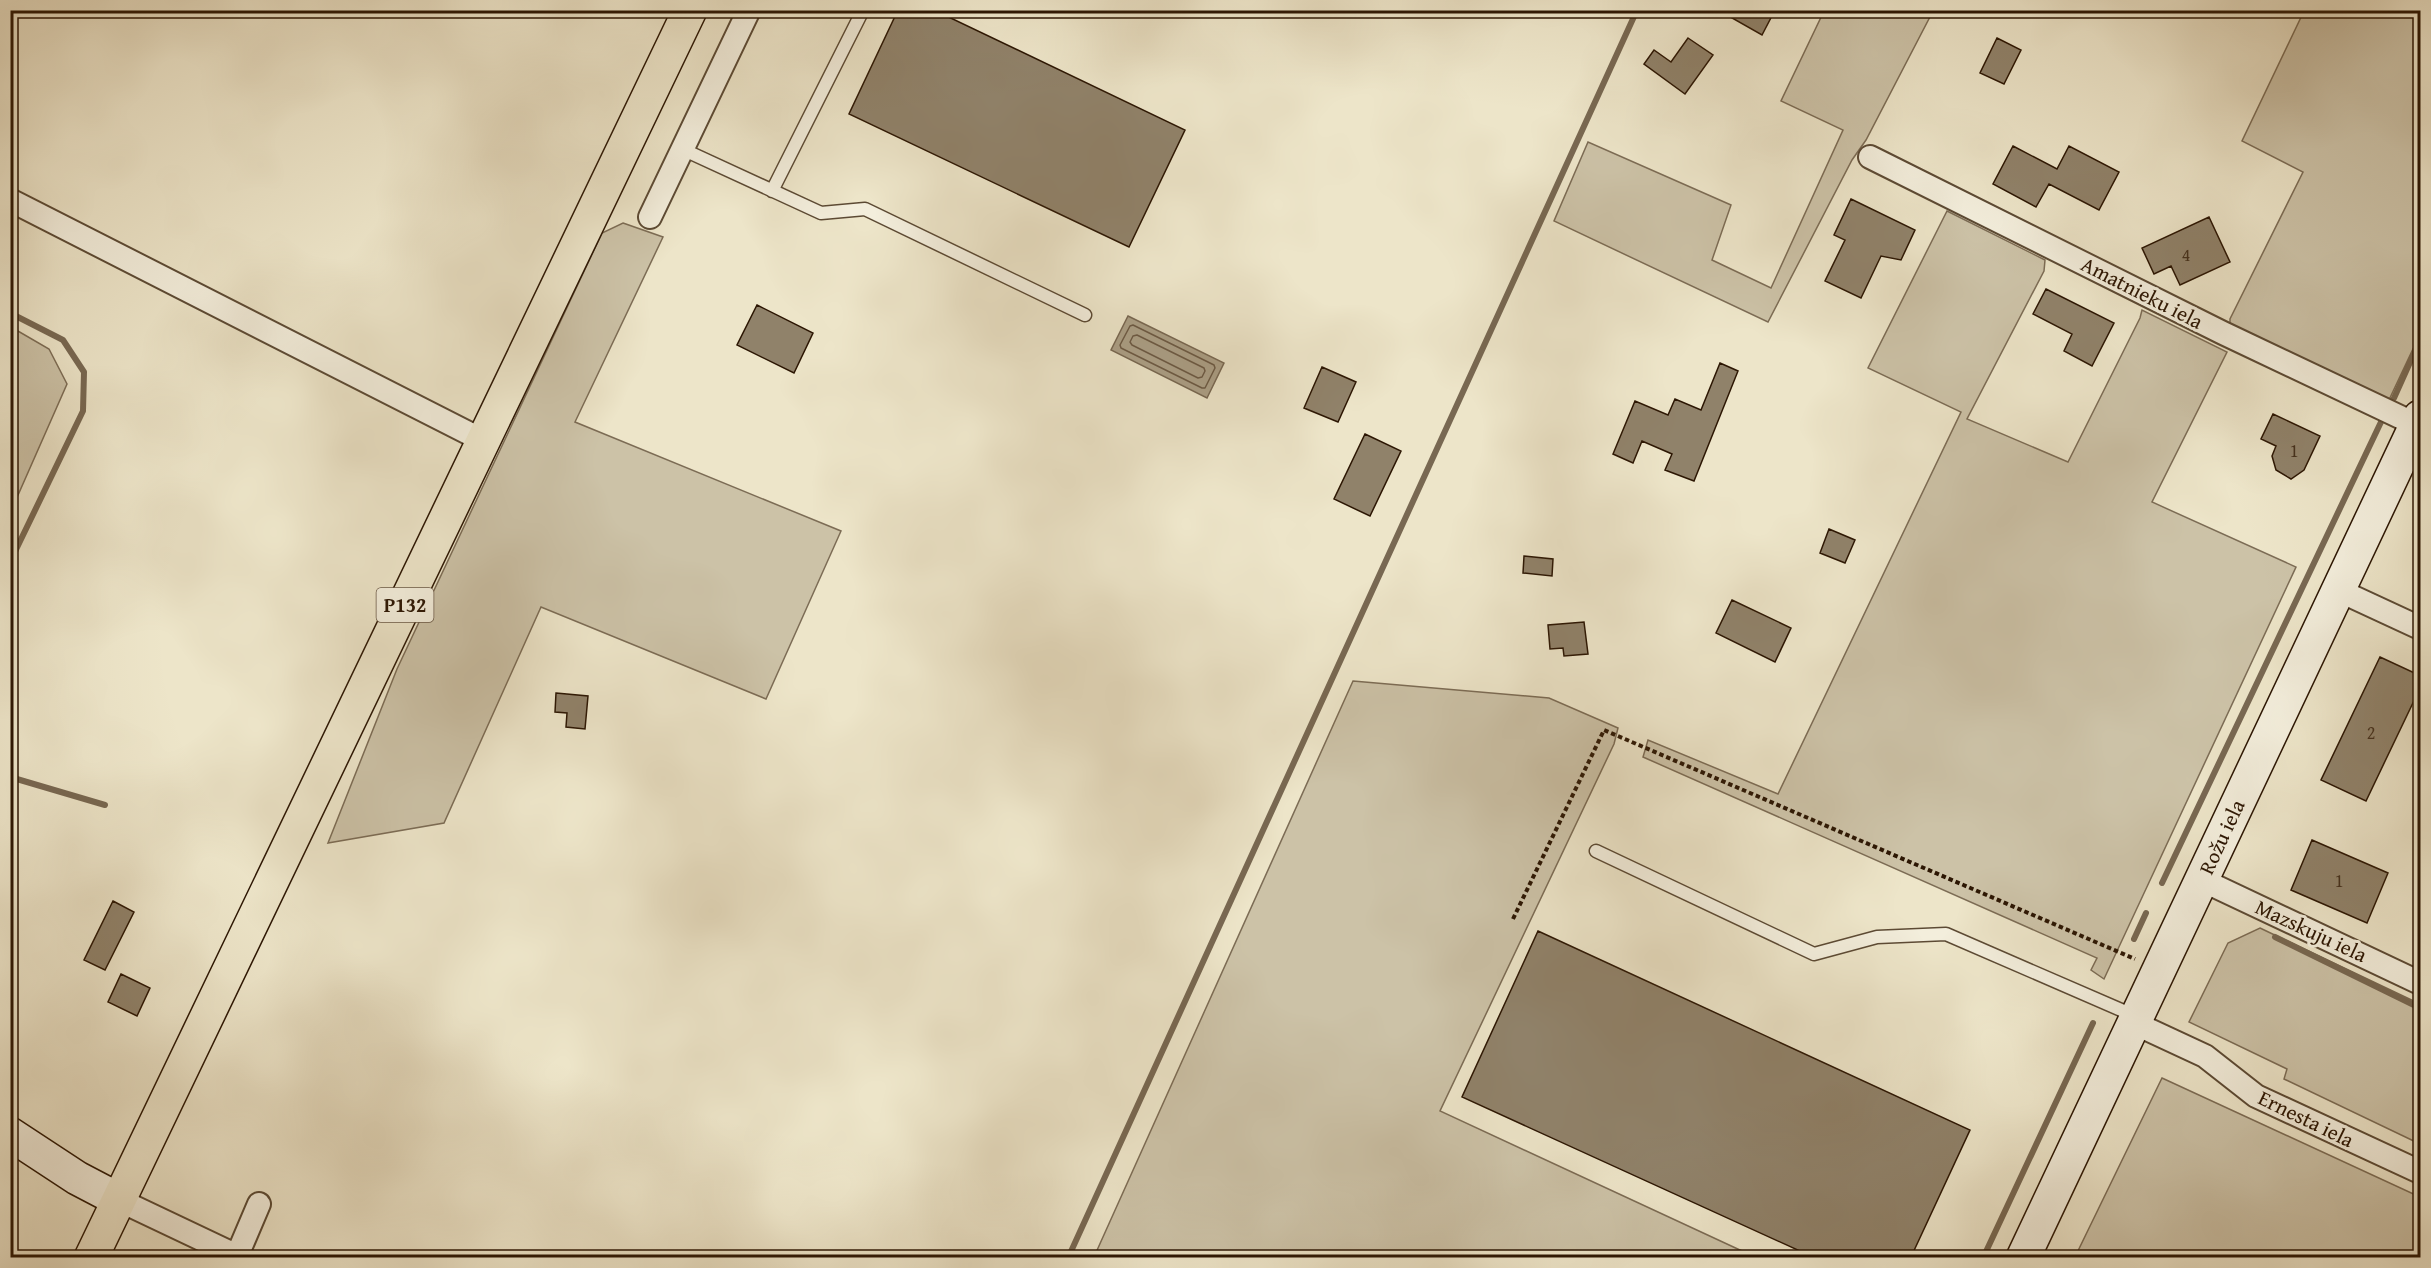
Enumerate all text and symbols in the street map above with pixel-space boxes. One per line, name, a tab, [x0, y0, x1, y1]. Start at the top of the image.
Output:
house number: 4	[2182, 241, 2190, 268]
street label: Amatnieku iela	[2076, 249, 2209, 337]
house number: 1	[2290, 437, 2298, 464]
road number: P132	[376, 588, 434, 622]
house number: 2	[2367, 719, 2375, 746]
street label: Rožu iela	[2191, 794, 2252, 879]
house number: 1	[2335, 867, 2343, 894]
street label: Mazskuju iela	[2250, 891, 2372, 970]
street label: Ernesta iela	[2253, 1082, 2359, 1155]

